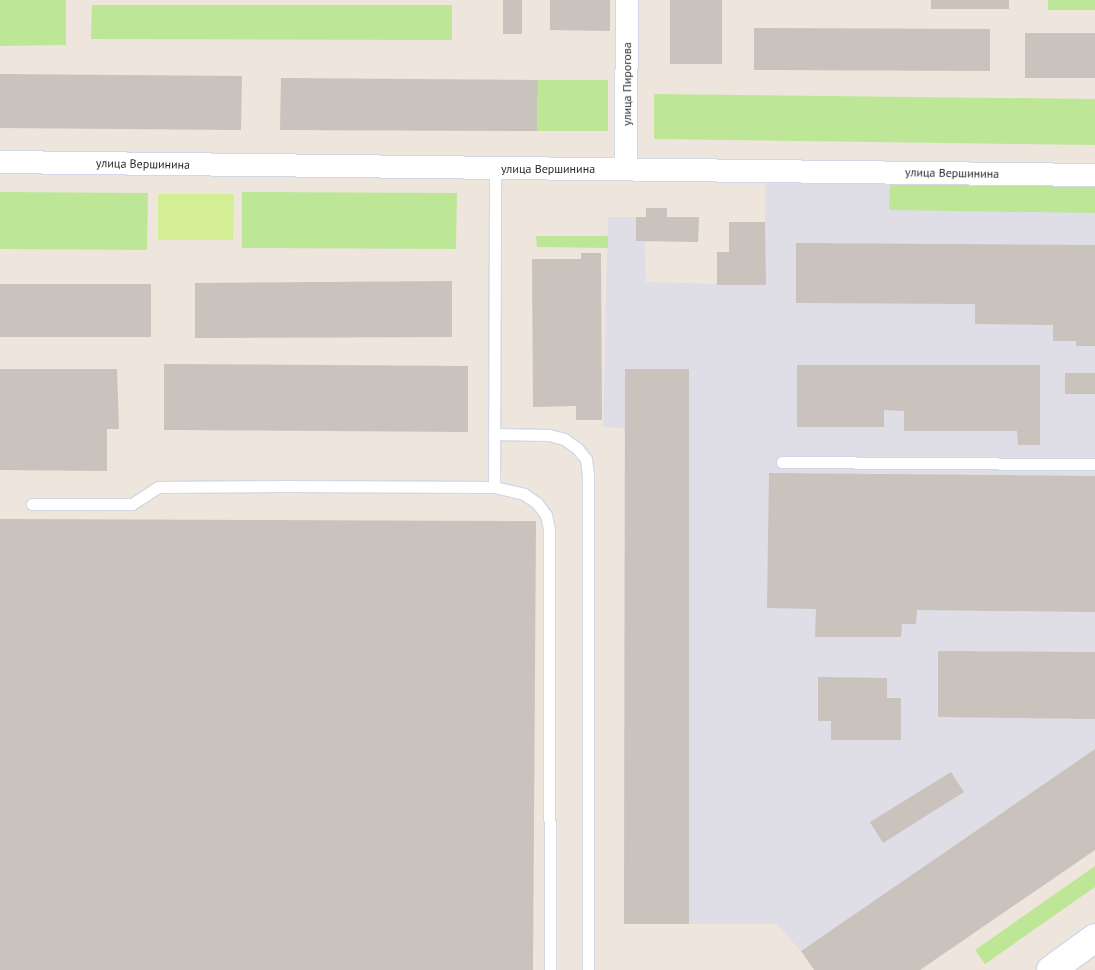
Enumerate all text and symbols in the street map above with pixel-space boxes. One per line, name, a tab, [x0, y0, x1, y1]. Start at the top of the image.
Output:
street label: улица Пирогова	[620, 42, 634, 126]
street label: улица Вершинина	[96, 156, 190, 172]
street label: улица Вершинина	[501, 162, 595, 176]
street label: улица Вершинина	[905, 165, 999, 181]

